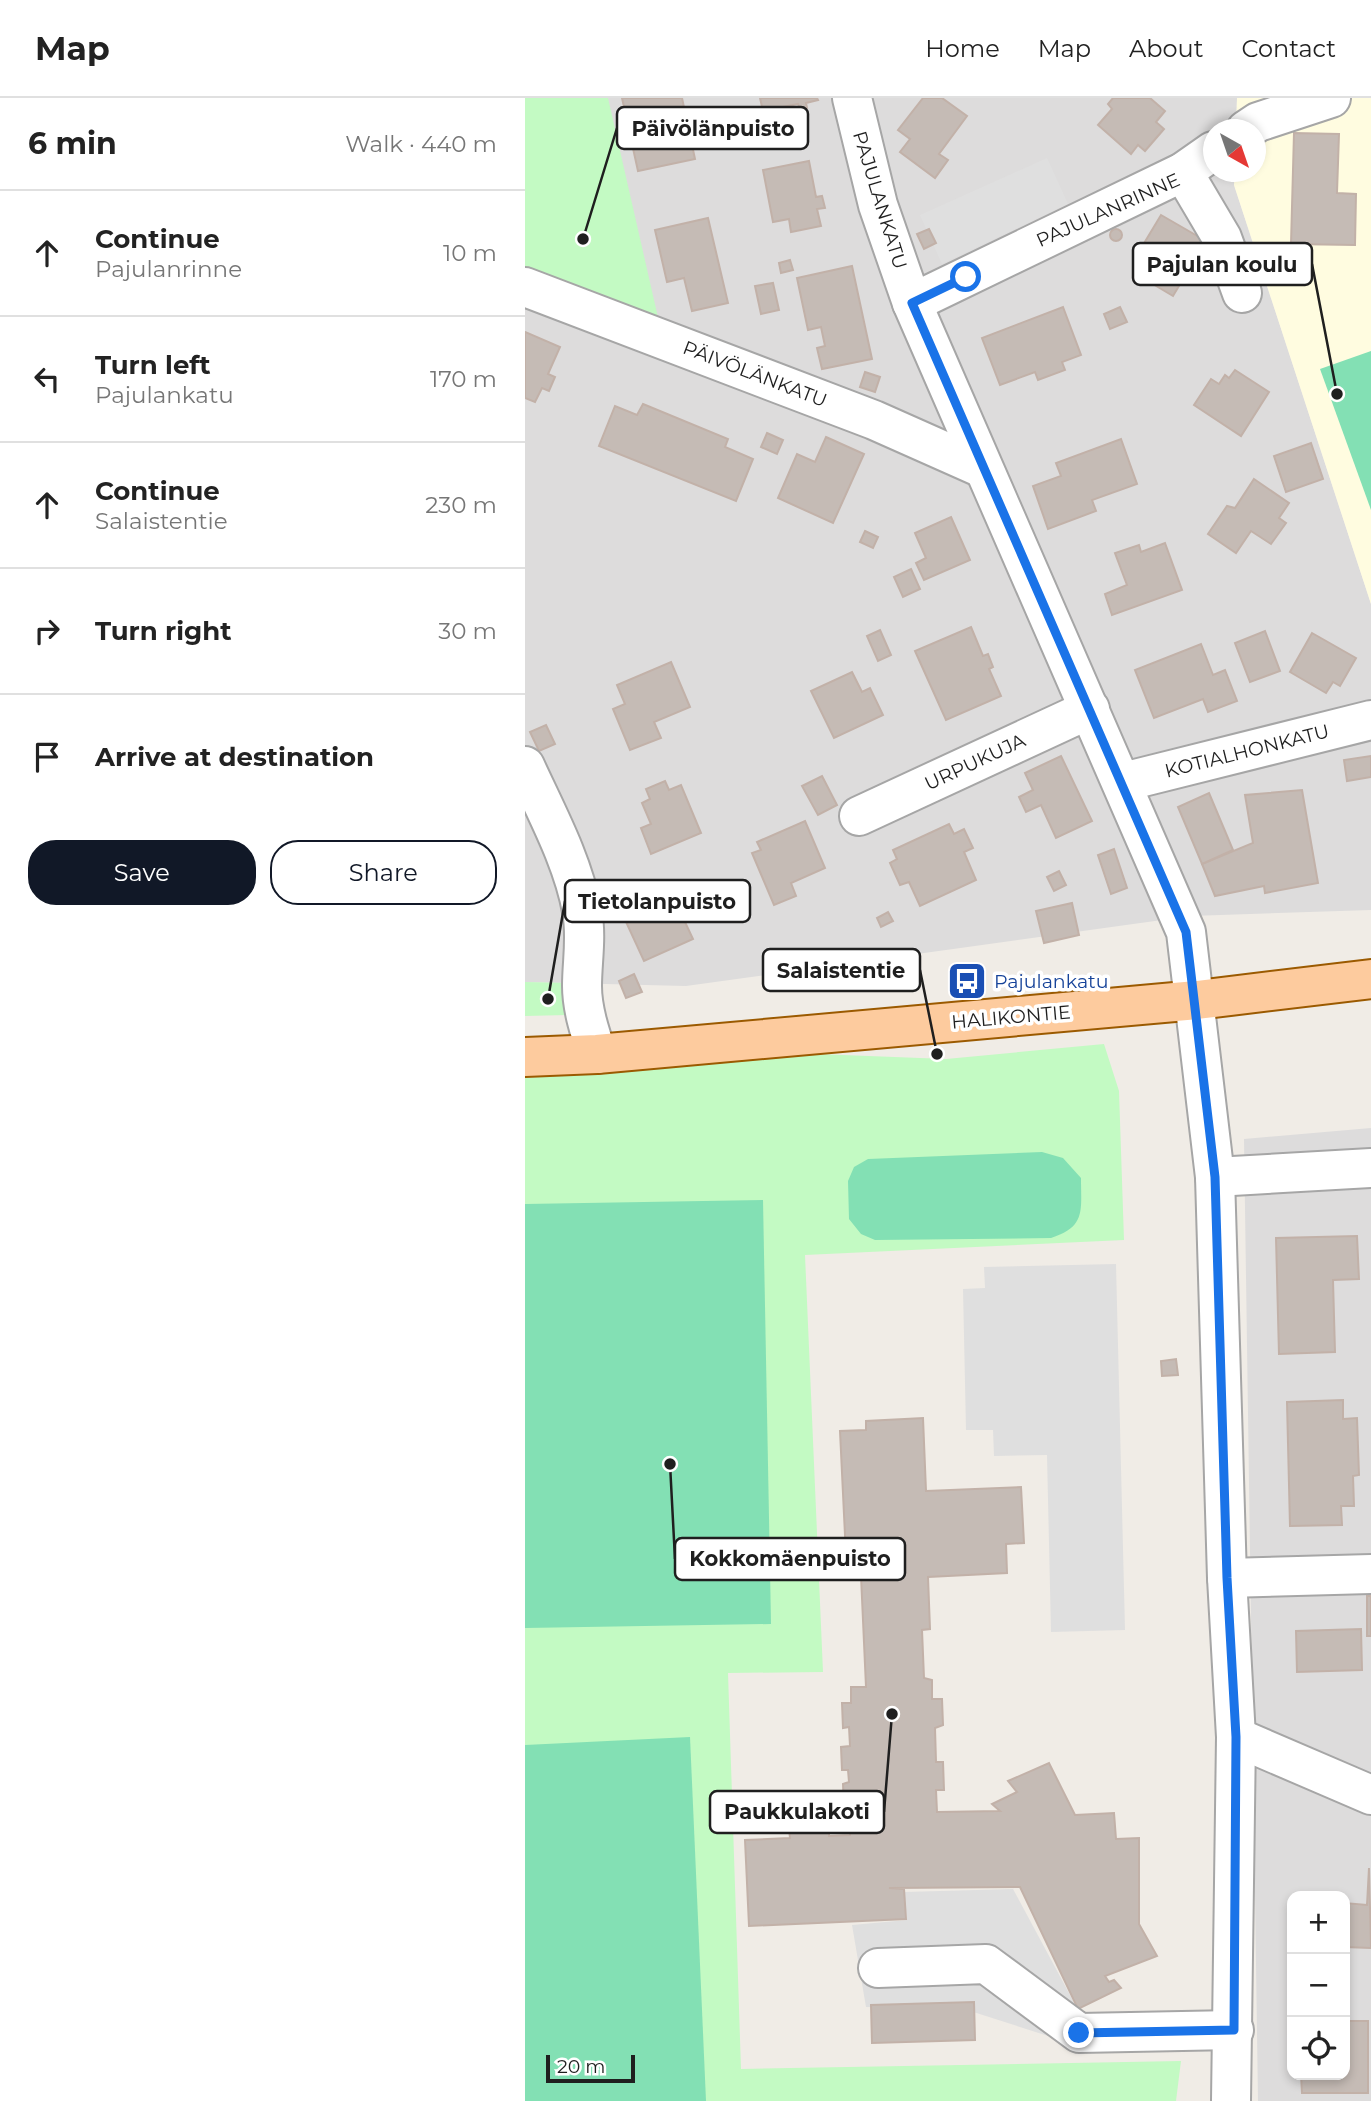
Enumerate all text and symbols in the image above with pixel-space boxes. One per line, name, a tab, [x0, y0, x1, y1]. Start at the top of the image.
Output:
text: Map	[35, 28, 110, 68]
text: Home	[925, 34, 1000, 63]
text: Map	[1038, 34, 1091, 63]
text: About	[1129, 34, 1203, 63]
text: Contact	[1241, 34, 1336, 63]
callout: Päivölänpuisto	[617, 107, 808, 149]
text: Päivölänpuisto	[631, 116, 795, 141]
north arrow	[1203, 119, 1266, 182]
text: 6 min	[28, 125, 117, 162]
street label: PAJULANKATU	[848, 128, 912, 272]
text: Walk · 440 m	[345, 130, 497, 158]
street label: PAJULANRINNE	[1033, 168, 1183, 252]
text: Continue	[95, 223, 220, 255]
icon: ahead	[28, 234, 66, 272]
text: 10 m	[443, 239, 497, 267]
callout: Pajulan koulu	[1133, 243, 1312, 285]
text: Pajulan koulu	[1147, 252, 1297, 277]
text: Pajulanrinne	[95, 255, 242, 283]
route start	[950, 261, 981, 292]
street label: PÄIVÖLÄNKATU	[680, 336, 830, 412]
text: Turn left	[95, 349, 211, 381]
icon: left	[28, 360, 66, 398]
text: 170 m	[430, 365, 497, 393]
text: Pajulankatu	[95, 381, 234, 409]
text: Continue	[95, 475, 220, 507]
icon: ahead	[28, 486, 66, 524]
text: 230 m	[425, 491, 497, 519]
text: Salaistentie	[95, 507, 228, 535]
icon: right	[28, 612, 66, 650]
text: Turn right	[95, 615, 231, 647]
text: 30 m	[438, 617, 497, 645]
street label: KOTIALHONKATU	[1162, 719, 1332, 783]
street label: URPUKUJA	[921, 728, 1029, 795]
icon: arrive	[28, 738, 66, 776]
text: Arrive at destination	[95, 741, 374, 773]
button: Save	[28, 840, 256, 905]
button: Share	[270, 840, 497, 905]
callout: Tietolanpuisto	[565, 880, 750, 922]
text: Tietolanpuisto	[578, 889, 736, 914]
callout: Salaistentie	[763, 949, 920, 991]
text: Salaistentie	[777, 958, 905, 983]
bus stop icon: Pajulankatu	[946, 960, 988, 1002]
place label: Pajulankatu	[994, 970, 1109, 993]
street label: HALIKONTIE	[950, 1000, 1072, 1034]
callout: Kokkomäenpuisto	[675, 1538, 905, 1580]
text: Kokkomäenpuisto	[689, 1546, 891, 1571]
callout: Paukkulakoti	[710, 1791, 884, 1833]
text: Paukkulakoti	[724, 1799, 870, 1824]
map controls	[1287, 1891, 1350, 2080]
button: +	[1287, 1891, 1350, 1954]
button: −	[1287, 1954, 1350, 2017]
route end	[1063, 2017, 1094, 2048]
button: locate	[1287, 2017, 1350, 2080]
scale bar	[546, 2052, 635, 2084]
text: 20 m	[557, 2055, 605, 2078]

